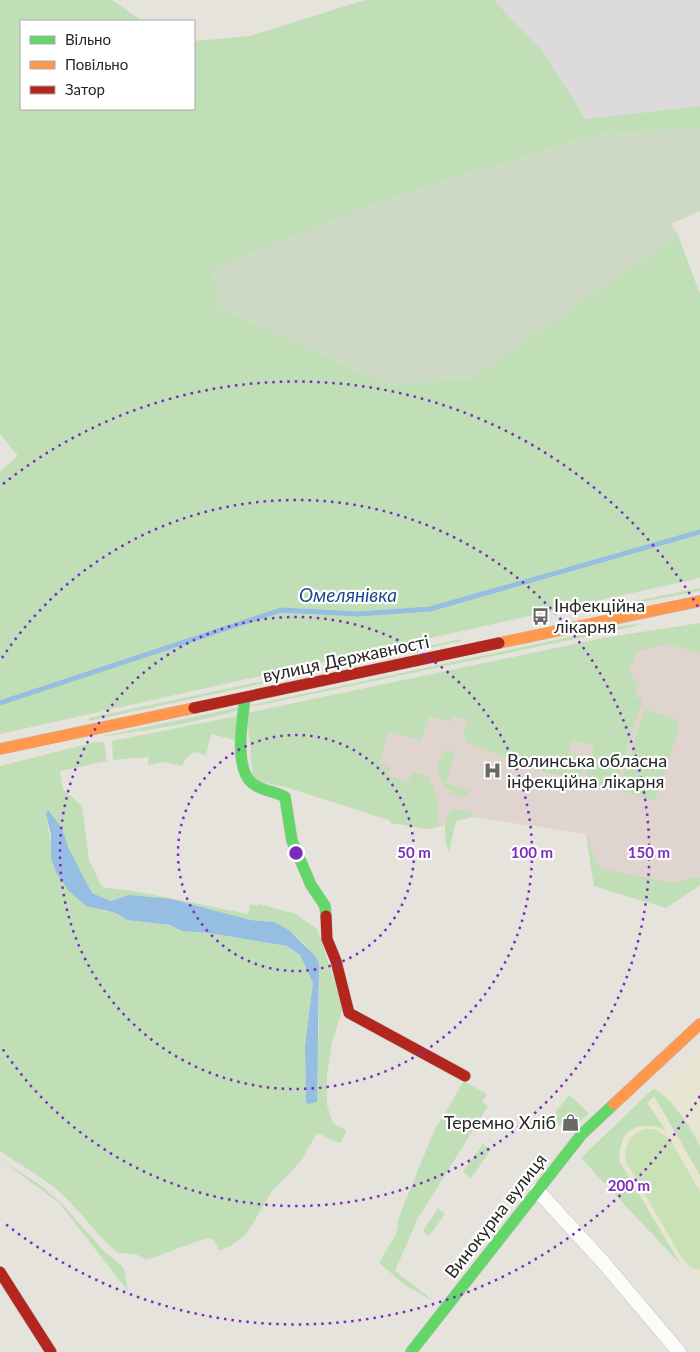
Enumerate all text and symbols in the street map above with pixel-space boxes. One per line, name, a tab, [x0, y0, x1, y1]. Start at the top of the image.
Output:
legend	[20, 20, 195, 110]
text: Вільно	[65, 30, 111, 48]
text: Повільно	[65, 55, 128, 73]
text: Затор	[65, 80, 105, 98]
water label: Омелянівка	[299, 583, 397, 606]
place label: Інфекційна лікарня	[554, 594, 645, 637]
bus stop icon: Інфекційна лікарня	[530, 606, 550, 626]
street label: вулиця Державності	[261, 630, 431, 686]
place label: Волинська обласна інфекційна лікарня	[507, 749, 667, 792]
hospital icon: Волинська обласна інфекційна лікарня	[483, 761, 503, 781]
text: 50 m	[397, 843, 431, 861]
text: 100 m	[511, 843, 553, 861]
text: 150 m	[628, 843, 670, 861]
centre of rings	[287, 844, 305, 862]
place label: Теремно Хліб	[444, 1111, 556, 1133]
shop icon: Теремно Хліб	[560, 1113, 580, 1133]
street label: Винокурна вулиця	[440, 1149, 551, 1282]
text: 200 m	[608, 1176, 650, 1194]

